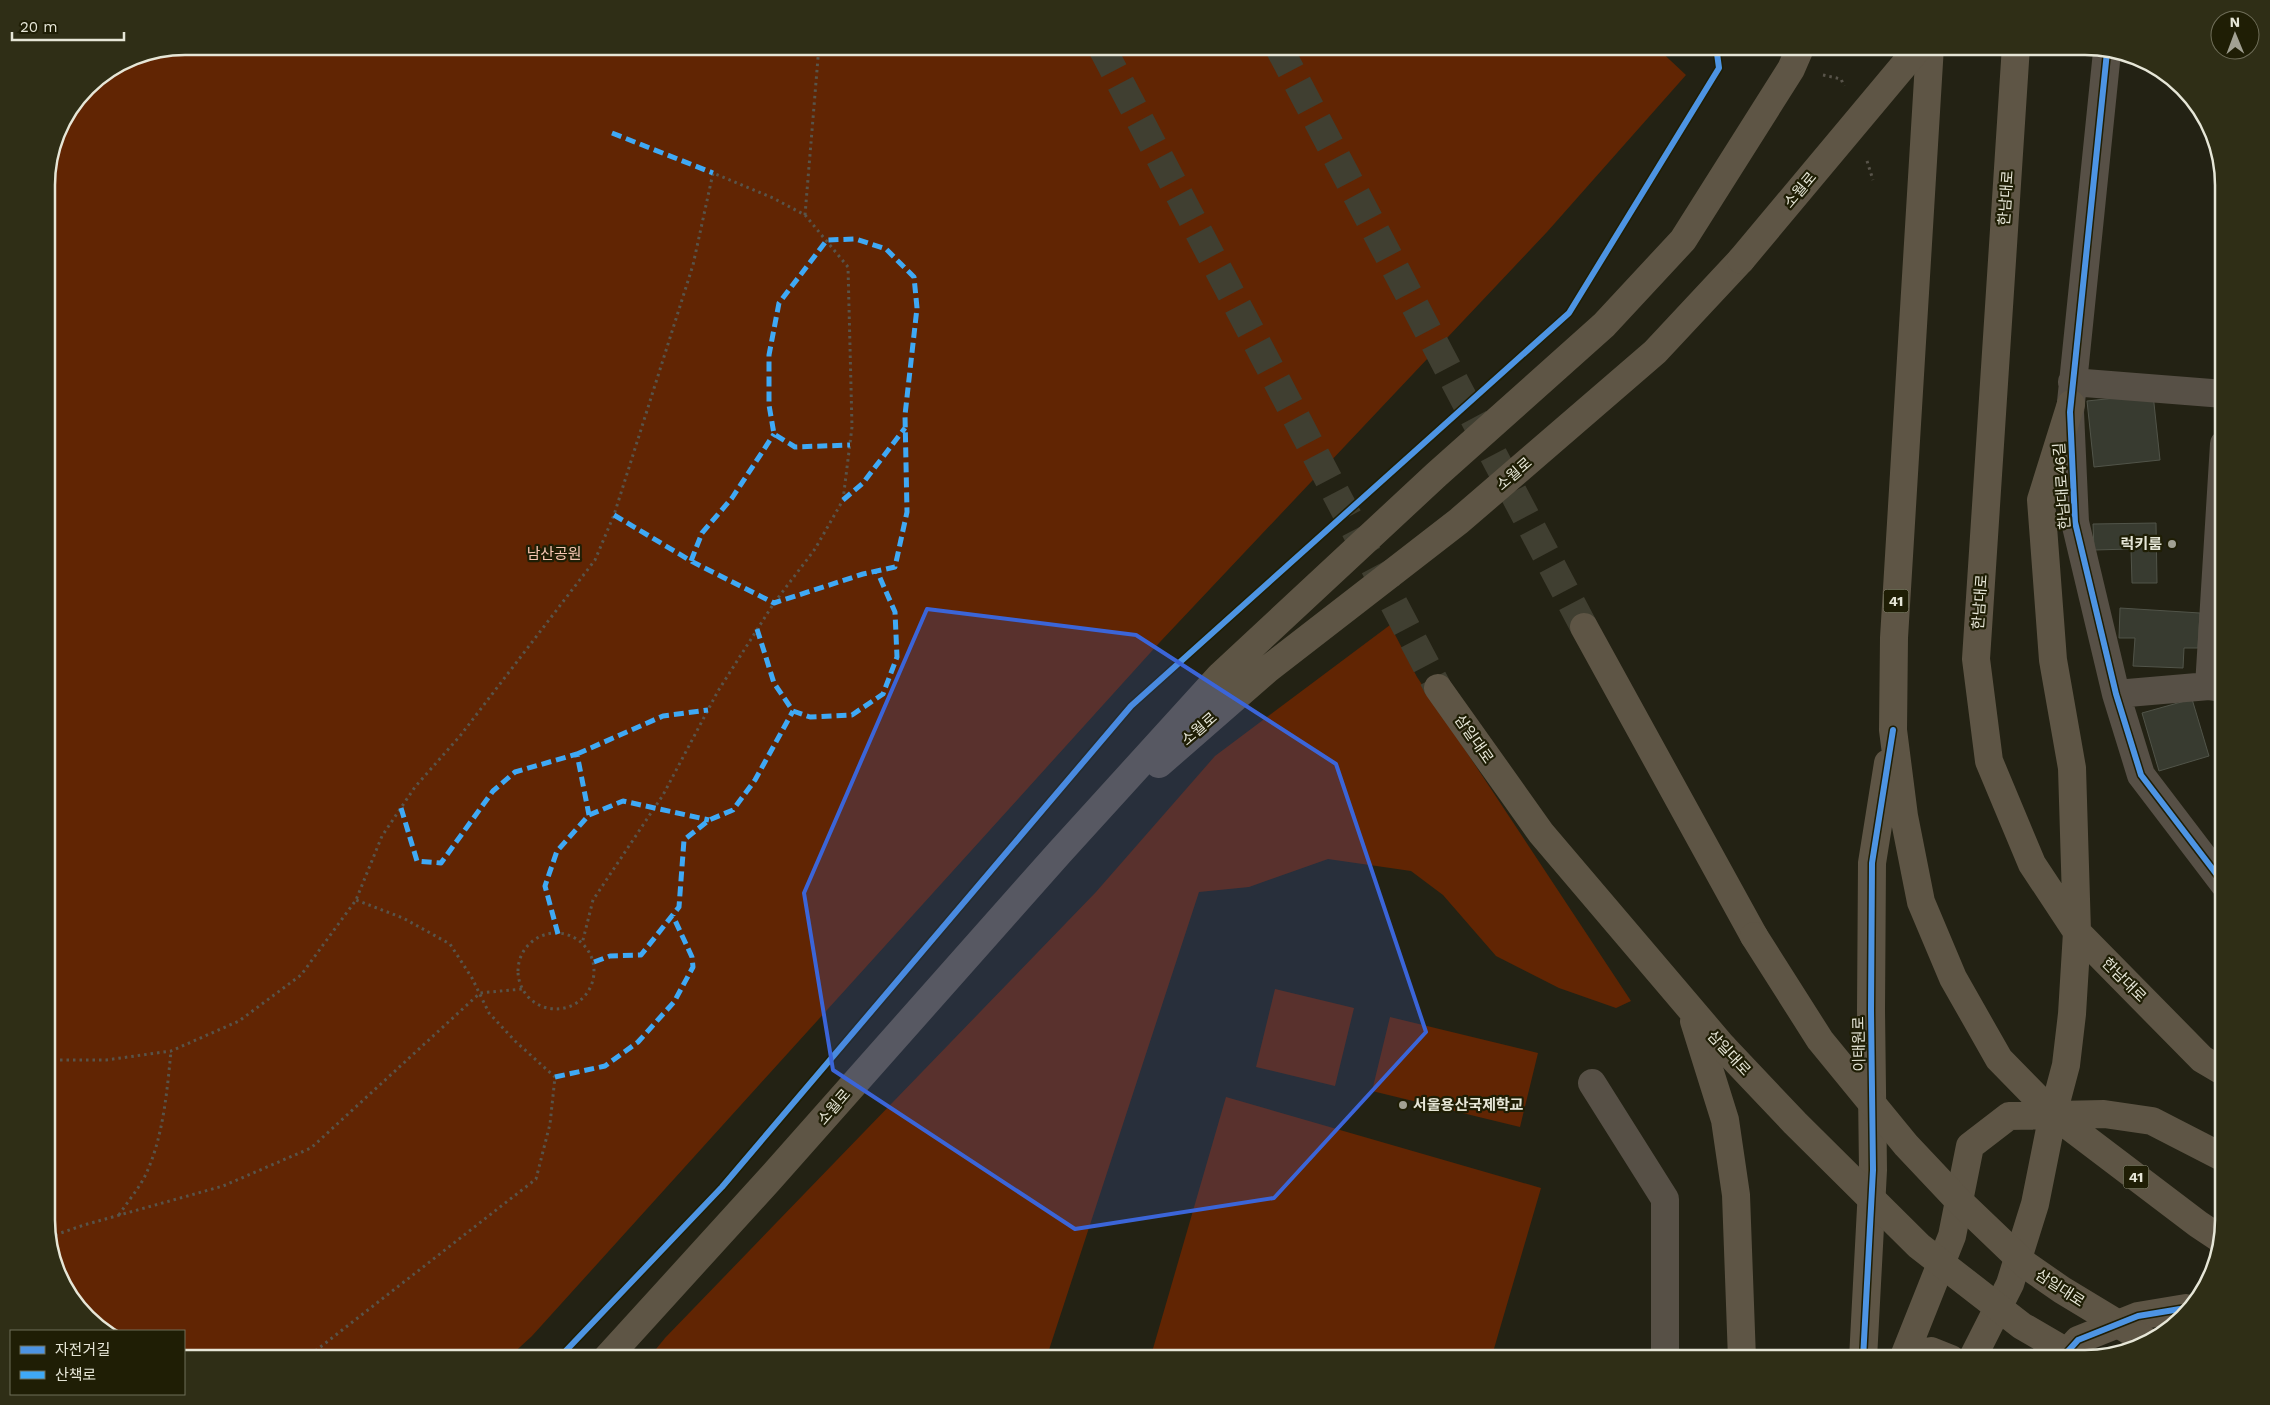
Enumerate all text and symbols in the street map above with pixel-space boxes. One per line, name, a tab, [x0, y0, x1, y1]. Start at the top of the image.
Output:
scale bar	[12, 10, 125, 42]
north arrow	[2210, 10, 2260, 60]
text: N	[2229, 14, 2240, 30]
text: 20 m	[20, 18, 58, 36]
street label: 소월로	[1780, 168, 1820, 212]
street label: 한남대로	[1995, 170, 2017, 226]
street label: 한남대로46길	[2050, 442, 2074, 530]
street label: 소월로	[1492, 454, 1536, 494]
place label: 럭키룸	[2121, 535, 2162, 553]
marker: 럭키룸	[2166, 538, 2178, 550]
park label: 남산공원	[526, 545, 582, 563]
street label: 한남대로	[1969, 574, 1991, 630]
road number: 41	[1884, 590, 1908, 612]
street label: 소월로	[1177, 709, 1221, 749]
street label: 삼일대로	[1451, 711, 1497, 767]
street label: 한남대로	[2098, 954, 2150, 1006]
street label: 이태원로	[1850, 1016, 1868, 1072]
street label: 삼일대로	[1704, 1027, 1754, 1079]
street label: 소월로	[814, 1085, 854, 1129]
place label: 서울용산국제학교	[1413, 1096, 1524, 1114]
marker: 서울용산국제학교	[1397, 1099, 1409, 1111]
road number: 41	[2124, 1166, 2148, 1188]
street label: 삼일대로	[2032, 1265, 2088, 1311]
legend	[10, 1330, 185, 1395]
text: 자전거길	[55, 1341, 110, 1359]
text: 산책로	[55, 1366, 96, 1384]

